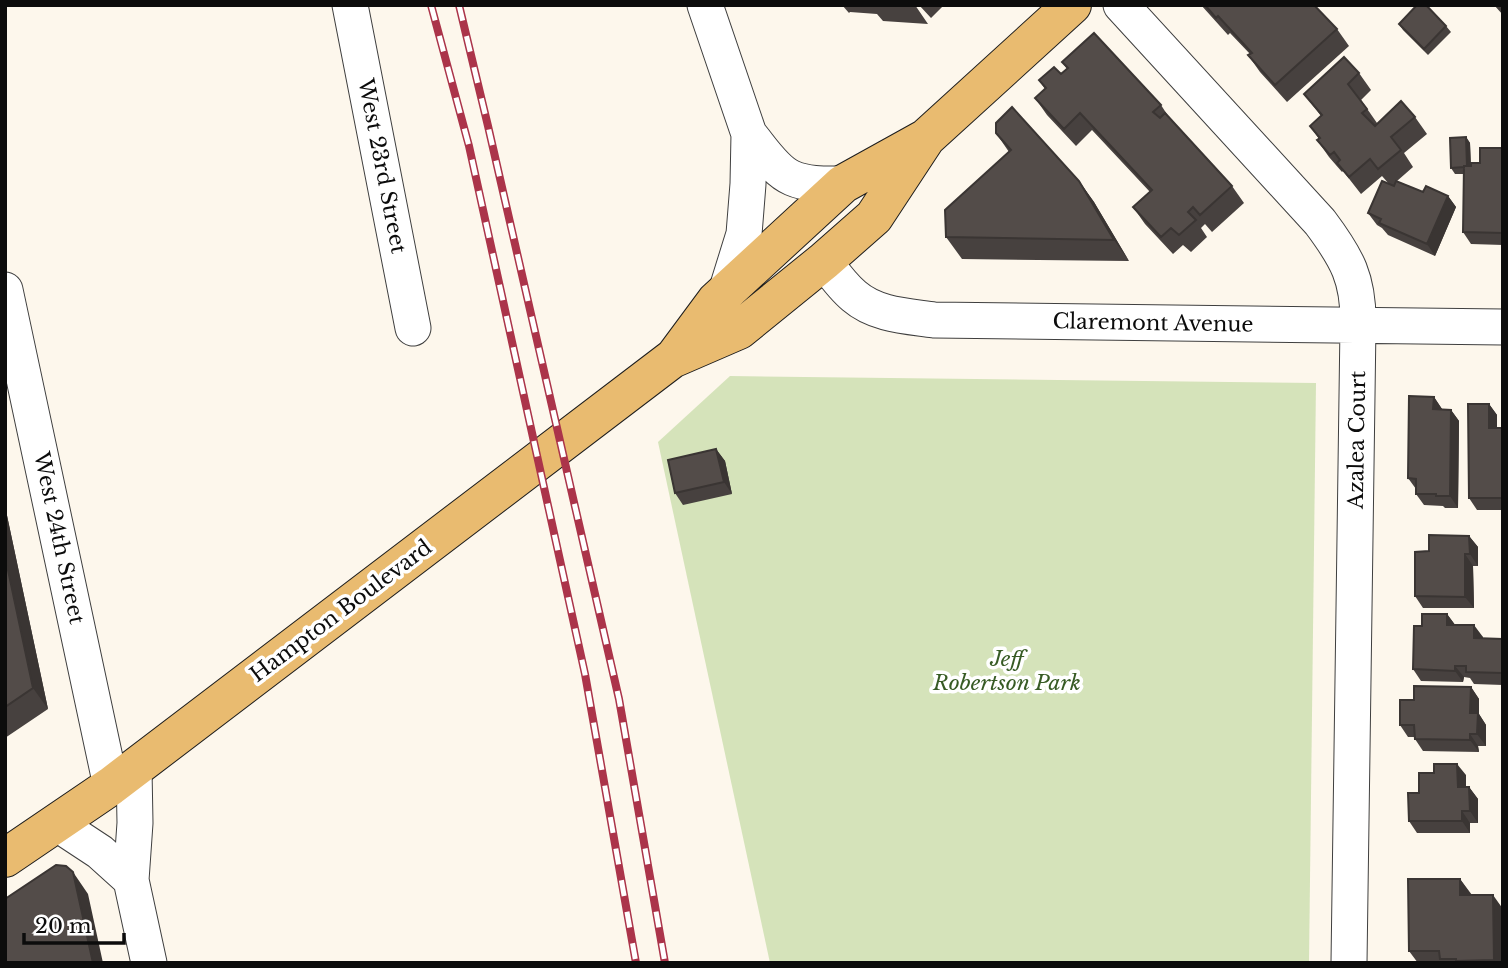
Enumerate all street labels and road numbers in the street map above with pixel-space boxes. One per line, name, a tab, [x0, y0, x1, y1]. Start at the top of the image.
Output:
street label: West 23rd Street	[352, 75, 412, 256]
street label: Claremont Avenue	[1052, 308, 1254, 338]
street label: Azalea Court	[1343, 371, 1371, 510]
street label: West 24th Street	[28, 449, 90, 627]
street label: Hampton Boulevard	[245, 534, 437, 688]

